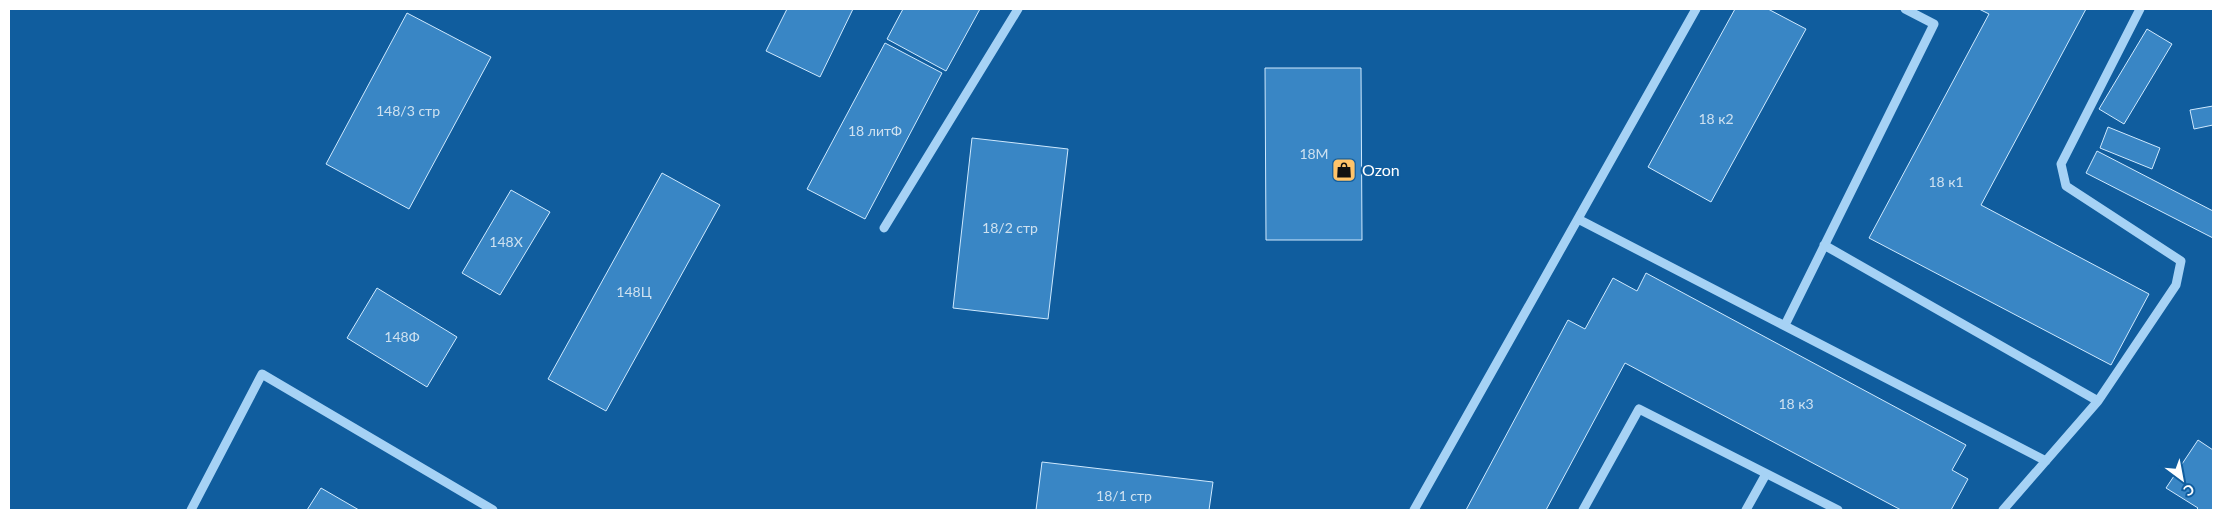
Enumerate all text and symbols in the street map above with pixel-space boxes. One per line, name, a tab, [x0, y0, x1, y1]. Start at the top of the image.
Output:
house number: 148/3 стр	[376, 102, 440, 119]
house number: 18 к2	[1698, 110, 1734, 127]
house number: 18 литФ	[848, 122, 902, 139]
house number: 18М	[1299, 145, 1329, 162]
shop icon: Ozon	[1331, 157, 1357, 183]
place label: Ozon	[1362, 160, 1400, 179]
house number: 18 к1	[1928, 173, 1964, 190]
house number: 18/2 стр	[982, 219, 1038, 236]
house number: 148Х	[489, 233, 523, 250]
house number: 148Ц	[616, 283, 652, 300]
house number: 148Ф	[384, 328, 420, 345]
house number: 18 к3	[1778, 395, 1814, 412]
north arrow	[2157, 454, 2207, 504]
text: С	[2180, 481, 2198, 501]
house number: 18/1 стр	[1096, 487, 1152, 504]

